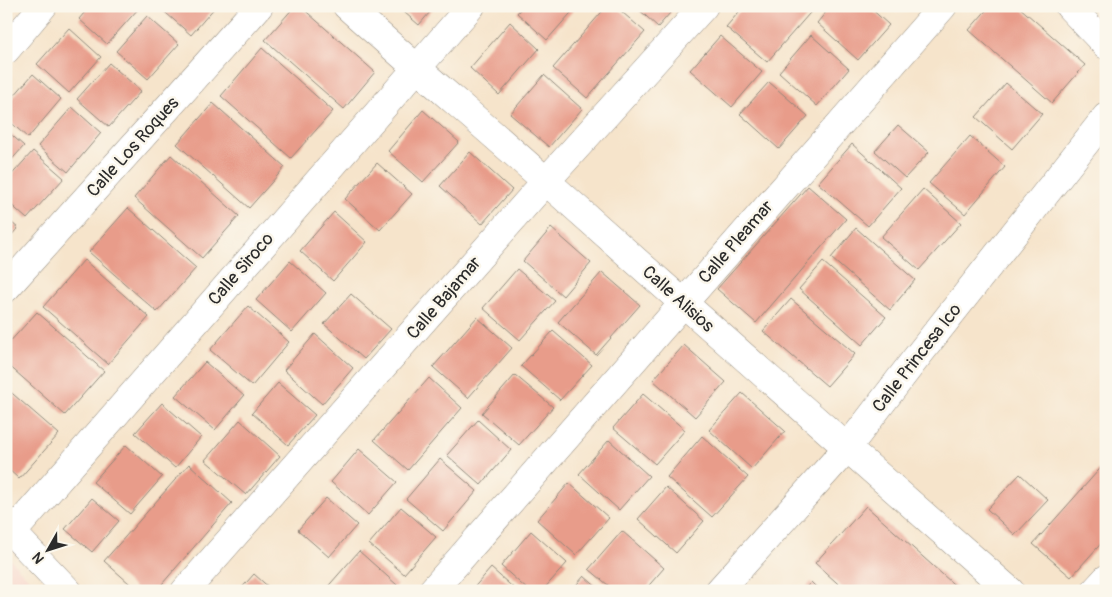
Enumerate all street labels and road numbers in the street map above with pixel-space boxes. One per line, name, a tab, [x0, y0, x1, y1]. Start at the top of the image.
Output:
street label: Calle Los Roques	[82, 92, 184, 202]
street label: Calle Pleamar	[694, 195, 779, 288]
street label: Calle Siroco	[203, 228, 279, 310]
street label: Calle Bajamar	[402, 251, 487, 344]
street label: Calle Alisios	[637, 261, 719, 337]
street label: Calle Princesa Ico	[867, 299, 967, 417]

